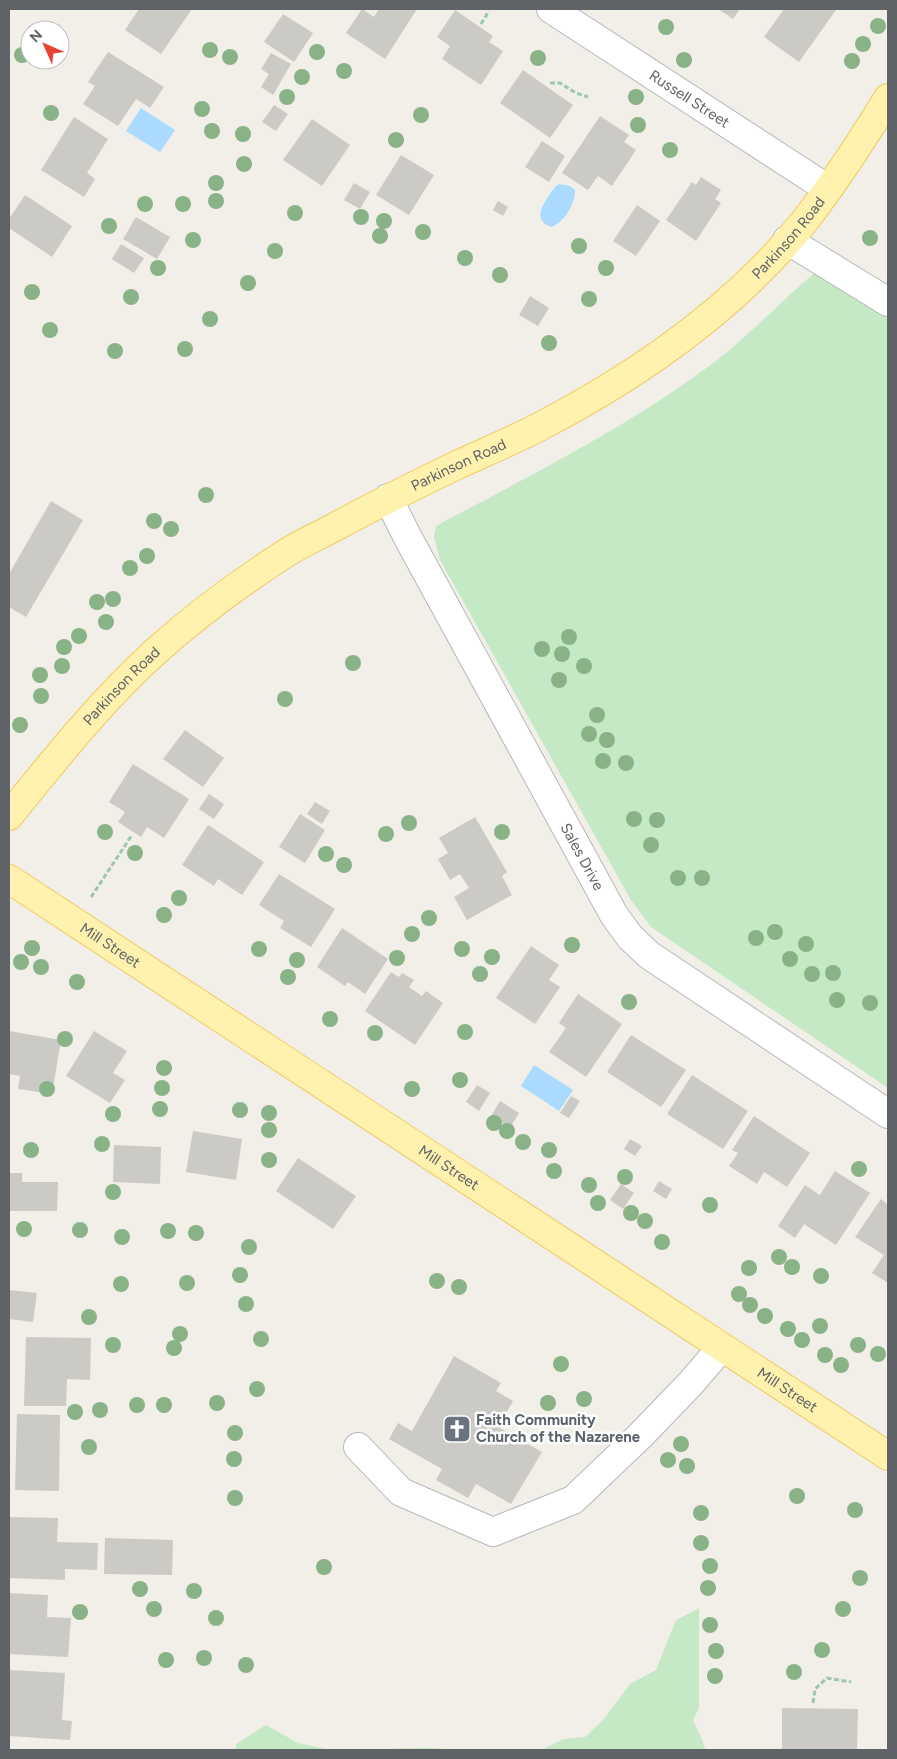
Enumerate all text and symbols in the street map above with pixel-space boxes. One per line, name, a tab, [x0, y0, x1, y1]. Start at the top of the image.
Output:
north arrow	[20, 20, 70, 70]
text: N	[26, 26, 46, 46]
street label: Russell Street	[646, 66, 733, 132]
street label: Parkinson Road	[748, 193, 829, 283]
street label: Parkinson Road	[408, 435, 509, 495]
street label: Parkinson Road	[79, 643, 164, 729]
street label: Sales Drive	[557, 820, 608, 894]
street label: Mill Street	[77, 919, 144, 972]
street label: Mill Street	[415, 1141, 483, 1194]
street label: Mill Street	[754, 1364, 821, 1416]
place label: Faith Community Church of the Nazarene	[476, 1411, 641, 1446]
church icon: Faith Community Church of the Nazarene	[442, 1414, 472, 1444]

